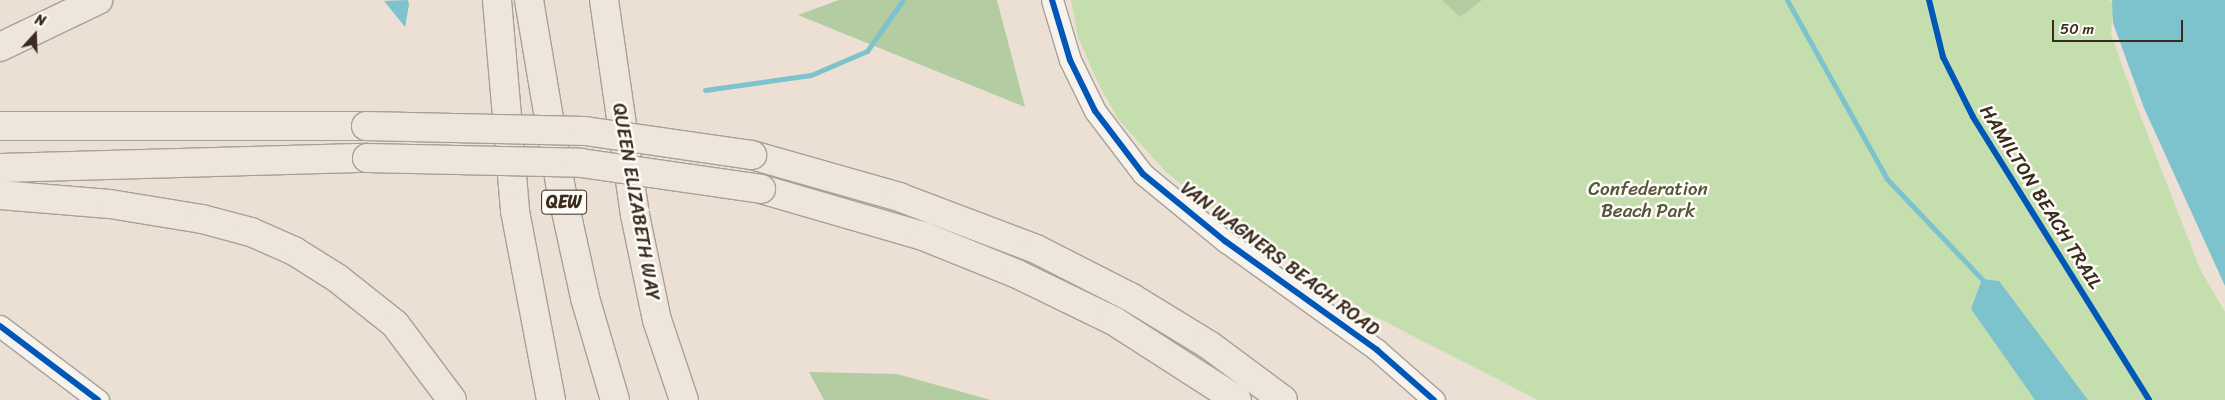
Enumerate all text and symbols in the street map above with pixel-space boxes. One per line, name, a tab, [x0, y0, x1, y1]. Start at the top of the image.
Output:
text: N	[31, 7, 49, 34]
north arrow	[10, 10, 60, 60]
scale bar	[2055, 10, 2186, 42]
text: 50 m	[2060, 16, 2094, 42]
street label: QUEEN ELIZABETH WAY	[607, 101, 665, 303]
street label: HAMILTON BEACH TRAIL	[1975, 101, 2107, 293]
street label: VAN WAGNERS BEACH ROAD	[1177, 177, 1383, 341]
park label: Confederation Beach Park	[1588, 178, 1708, 222]
road number: QEW	[540, 186, 588, 218]

